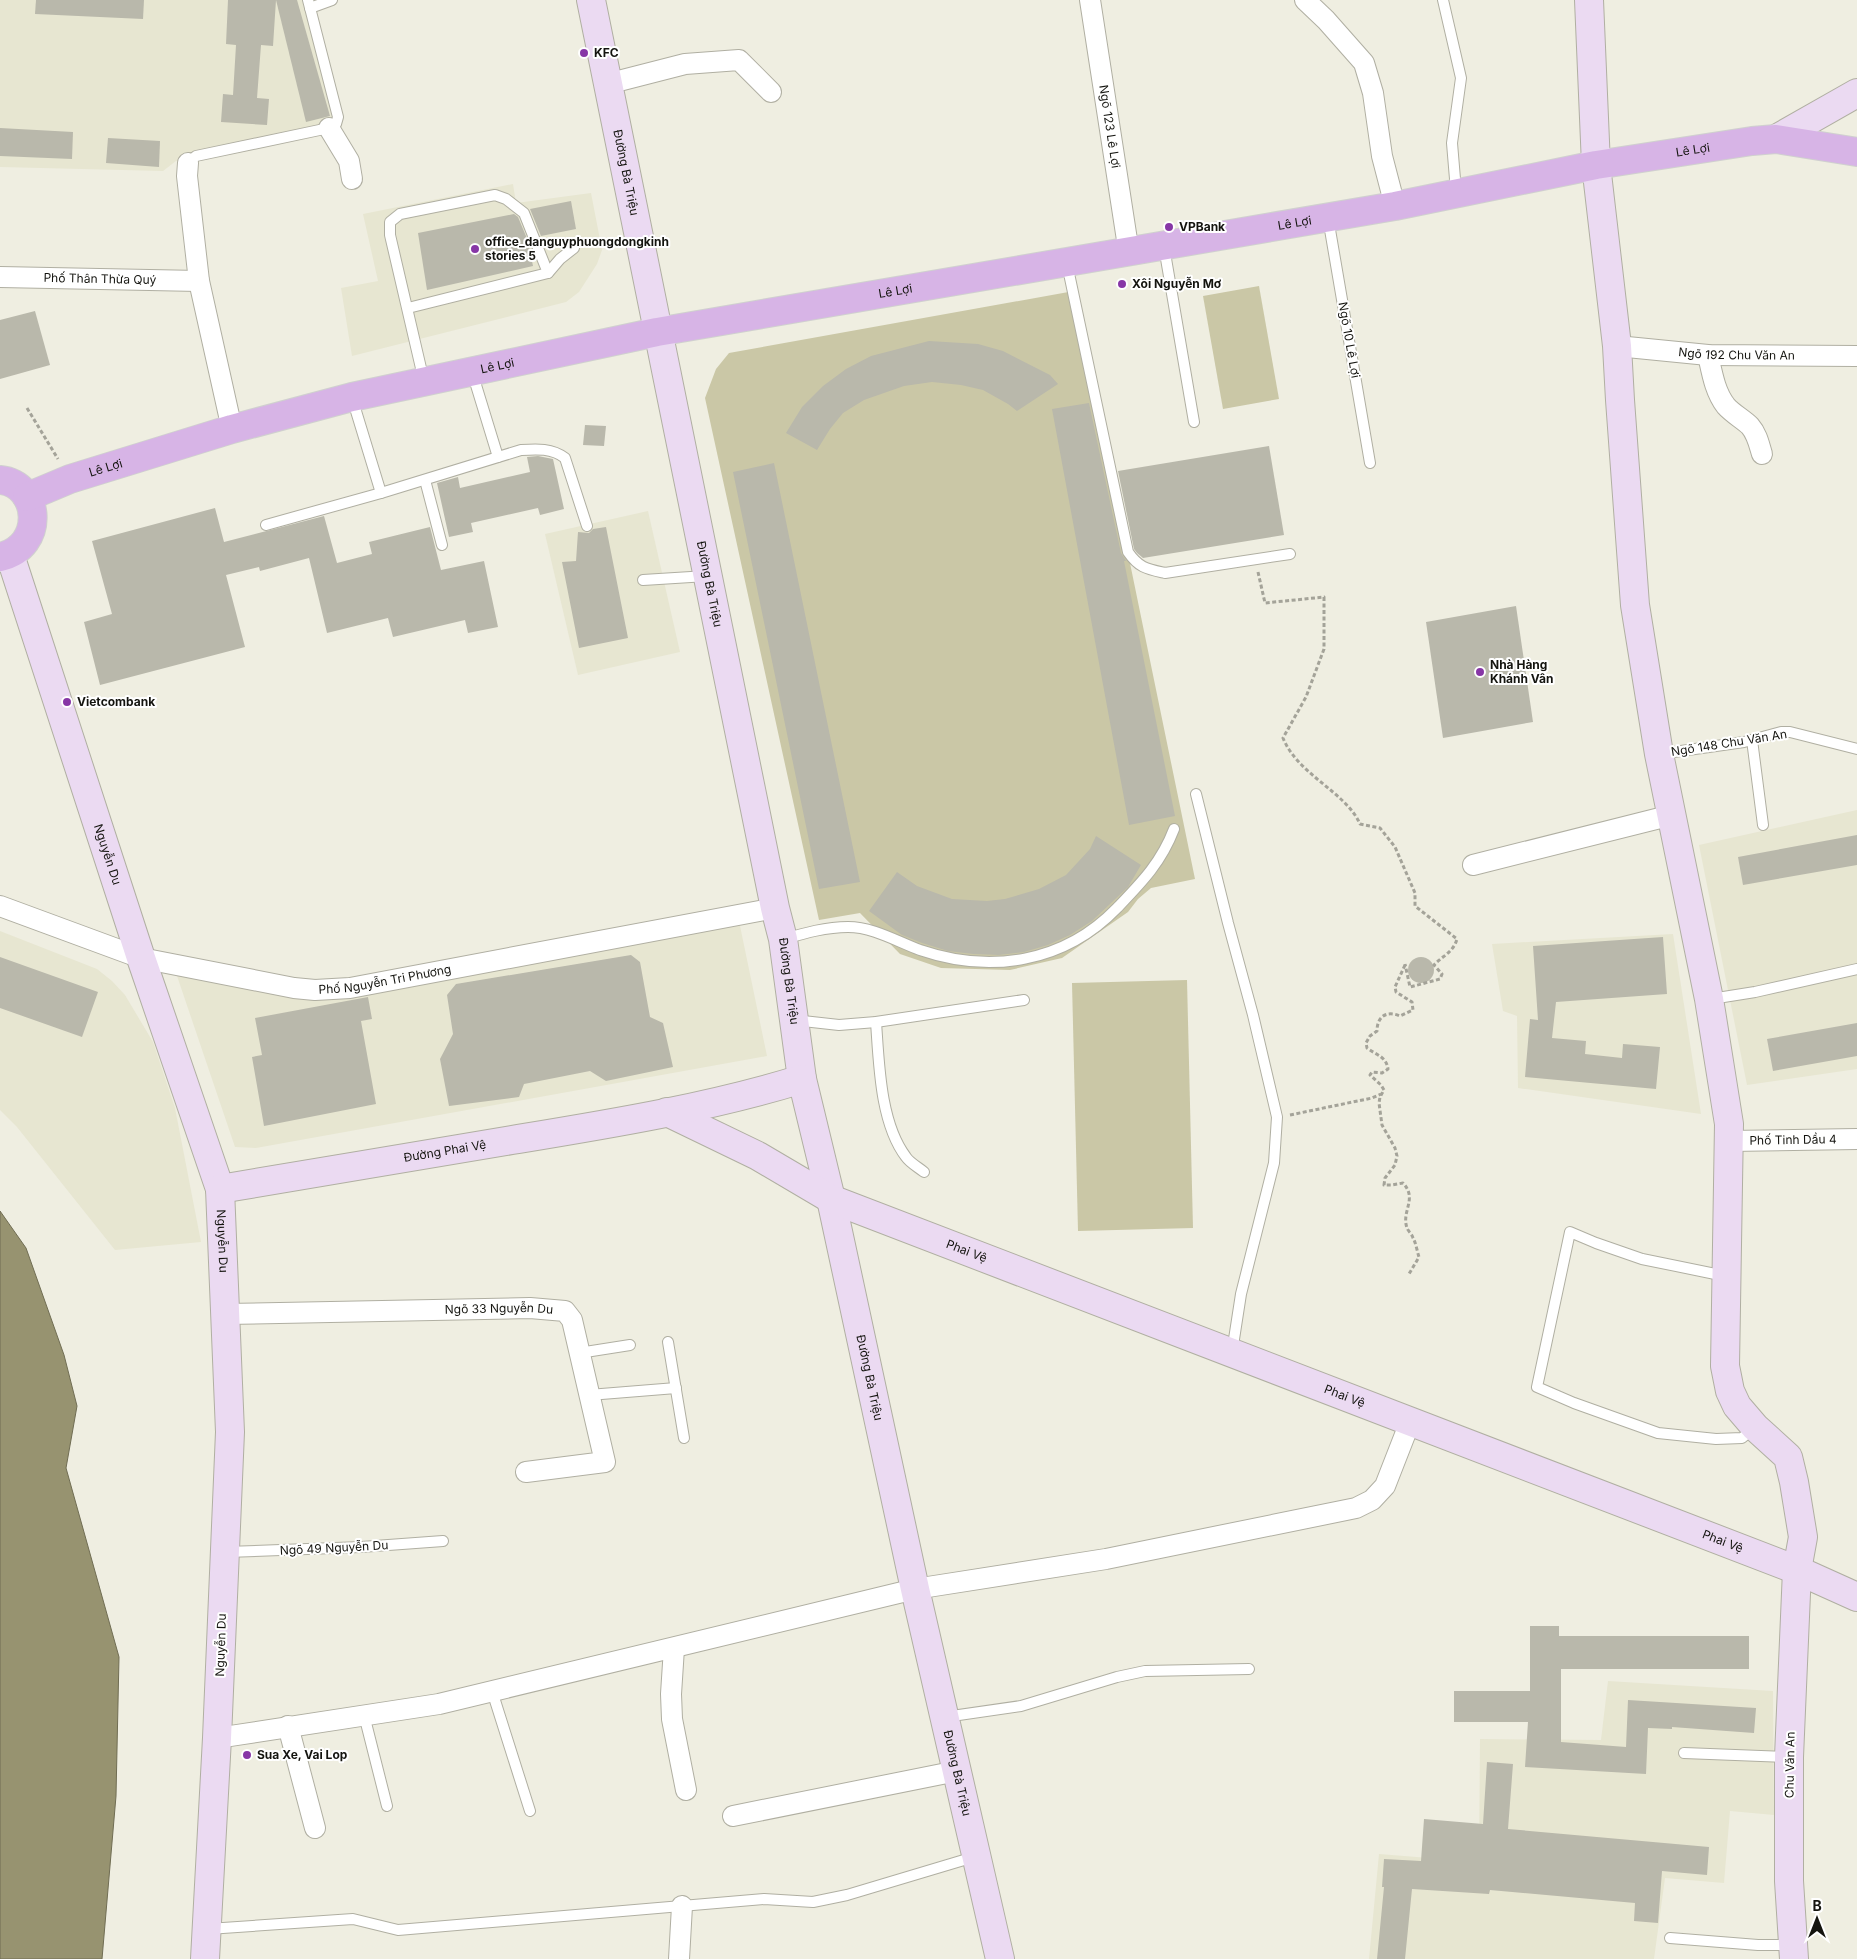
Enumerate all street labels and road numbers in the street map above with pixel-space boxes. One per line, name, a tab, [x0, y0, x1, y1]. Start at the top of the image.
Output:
street label: Ngõ 123 Lê Lợi	[1096, 84, 1124, 169]
street label: Đường Bà Triệu	[610, 128, 642, 217]
street label: Lê Lợi	[1675, 140, 1711, 160]
street label: Lê Lợi	[1276, 212, 1313, 233]
street label: Phố Thân Thừa Quý	[43, 270, 157, 287]
street label: Lê Lợi	[877, 281, 913, 301]
street label: Ngõ 10 Lê Lợi	[1335, 301, 1364, 379]
street label: Ngõ 192 Chu Văn An	[1678, 344, 1795, 363]
street label: Lê Lợi	[479, 355, 516, 376]
street label: Lê Lợi	[87, 455, 124, 480]
street label: Đường Bà Triệu	[694, 540, 726, 628]
street label: Ngõ 148 Chu Văn An	[1670, 726, 1788, 759]
street label: Nguyễn Du	[91, 822, 125, 887]
street label: Đường Bà Triệu	[776, 937, 803, 1025]
street label: Phố Nguyễn Tri Phương	[318, 961, 452, 997]
street label: Phố Tinh Dầu 4	[1749, 1131, 1837, 1148]
street label: Đường Phai Vệ	[403, 1136, 487, 1165]
street label: Nguyễn Du	[214, 1209, 231, 1273]
street label: Phai Vệ	[944, 1236, 989, 1265]
street label: Ngõ 33 Nguyễn Du	[445, 1300, 554, 1317]
street label: Đường Bà Triệu	[853, 1333, 887, 1422]
street label: Phai Vệ	[1322, 1381, 1367, 1410]
street label: Phai Vệ	[1700, 1526, 1745, 1556]
street label: Ngõ 49 Nguyễn Du	[279, 1537, 389, 1558]
street label: Nguyễn Du	[212, 1613, 229, 1677]
street label: Đường Bà Triệu	[941, 1729, 975, 1817]
street label: Chu Văn An	[1781, 1732, 1798, 1798]

